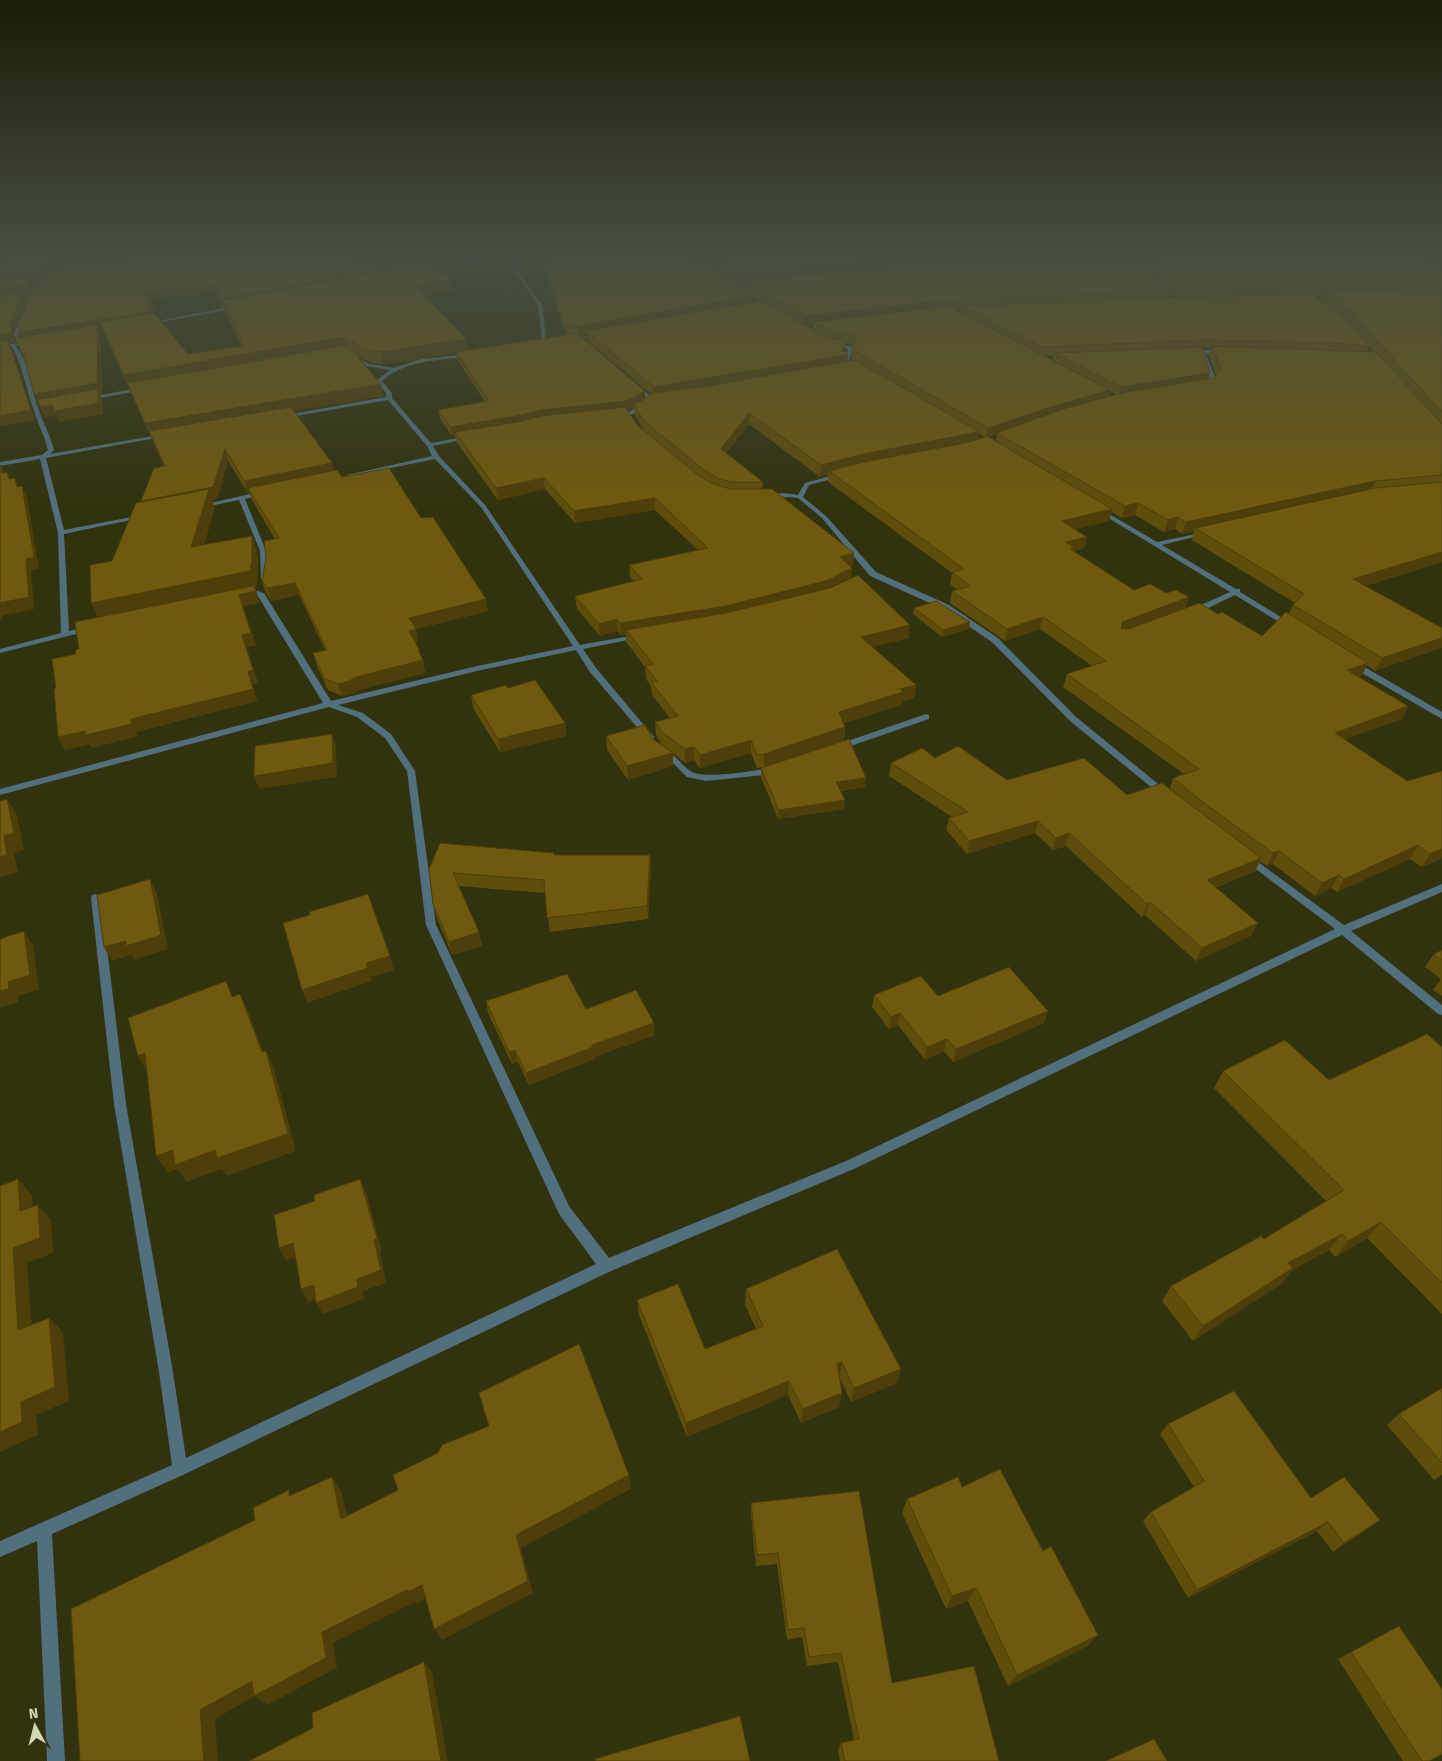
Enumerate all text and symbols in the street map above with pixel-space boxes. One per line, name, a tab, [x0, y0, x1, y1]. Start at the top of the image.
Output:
north arrow	[10, 1701, 60, 1751]
text: N	[28, 1705, 39, 1723]

